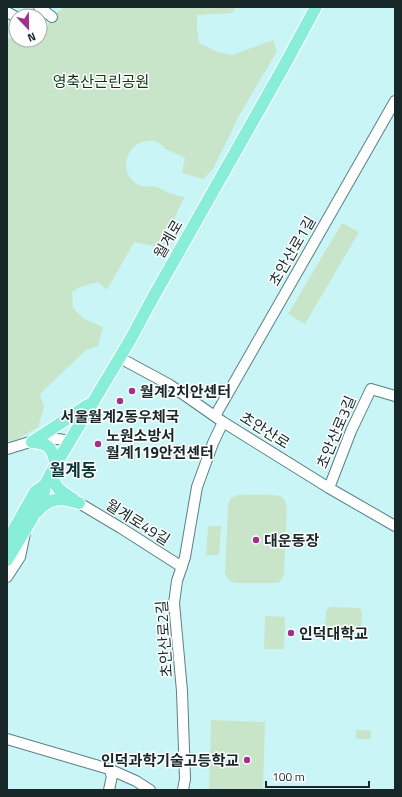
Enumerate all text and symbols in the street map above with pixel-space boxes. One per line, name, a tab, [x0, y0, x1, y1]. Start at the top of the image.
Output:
north arrow	[8, 8, 48, 48]
text: N	[25, 28, 38, 46]
park label: 영축산근린공원	[53, 70, 149, 93]
street label: 초안산로1길	[263, 212, 321, 290]
street label: 월계로	[148, 215, 188, 263]
place label: 월계2치안센터	[140, 380, 231, 403]
marker: 월계2치안센터	[127, 386, 137, 396]
street label: 초안산로3길	[310, 392, 362, 472]
marker: 서울월계2동우체국	[115, 396, 125, 406]
place label: 서울월계2동우체국	[61, 405, 180, 428]
street label: 초안산로	[235, 406, 295, 454]
place label: 노원소방서 월계119안전센터	[106, 424, 214, 464]
marker: 노원소방서 월계119안전센터	[93, 439, 103, 449]
district label: 월계동	[50, 457, 97, 483]
street label: 월계로49길	[101, 493, 175, 551]
place label: 대운동장	[264, 529, 319, 552]
marker: 대운동장	[251, 535, 261, 545]
street label: 초안산로2길	[150, 600, 178, 678]
place label: 인덕대학교	[299, 622, 368, 645]
marker: 인덕대학교	[286, 628, 296, 638]
place label: 인덕과학기술고등학교	[101, 749, 239, 772]
marker: 인덕과학기술고등학교	[242, 755, 252, 765]
scale bar	[266, 763, 369, 789]
text: 100 m	[272, 767, 305, 786]

